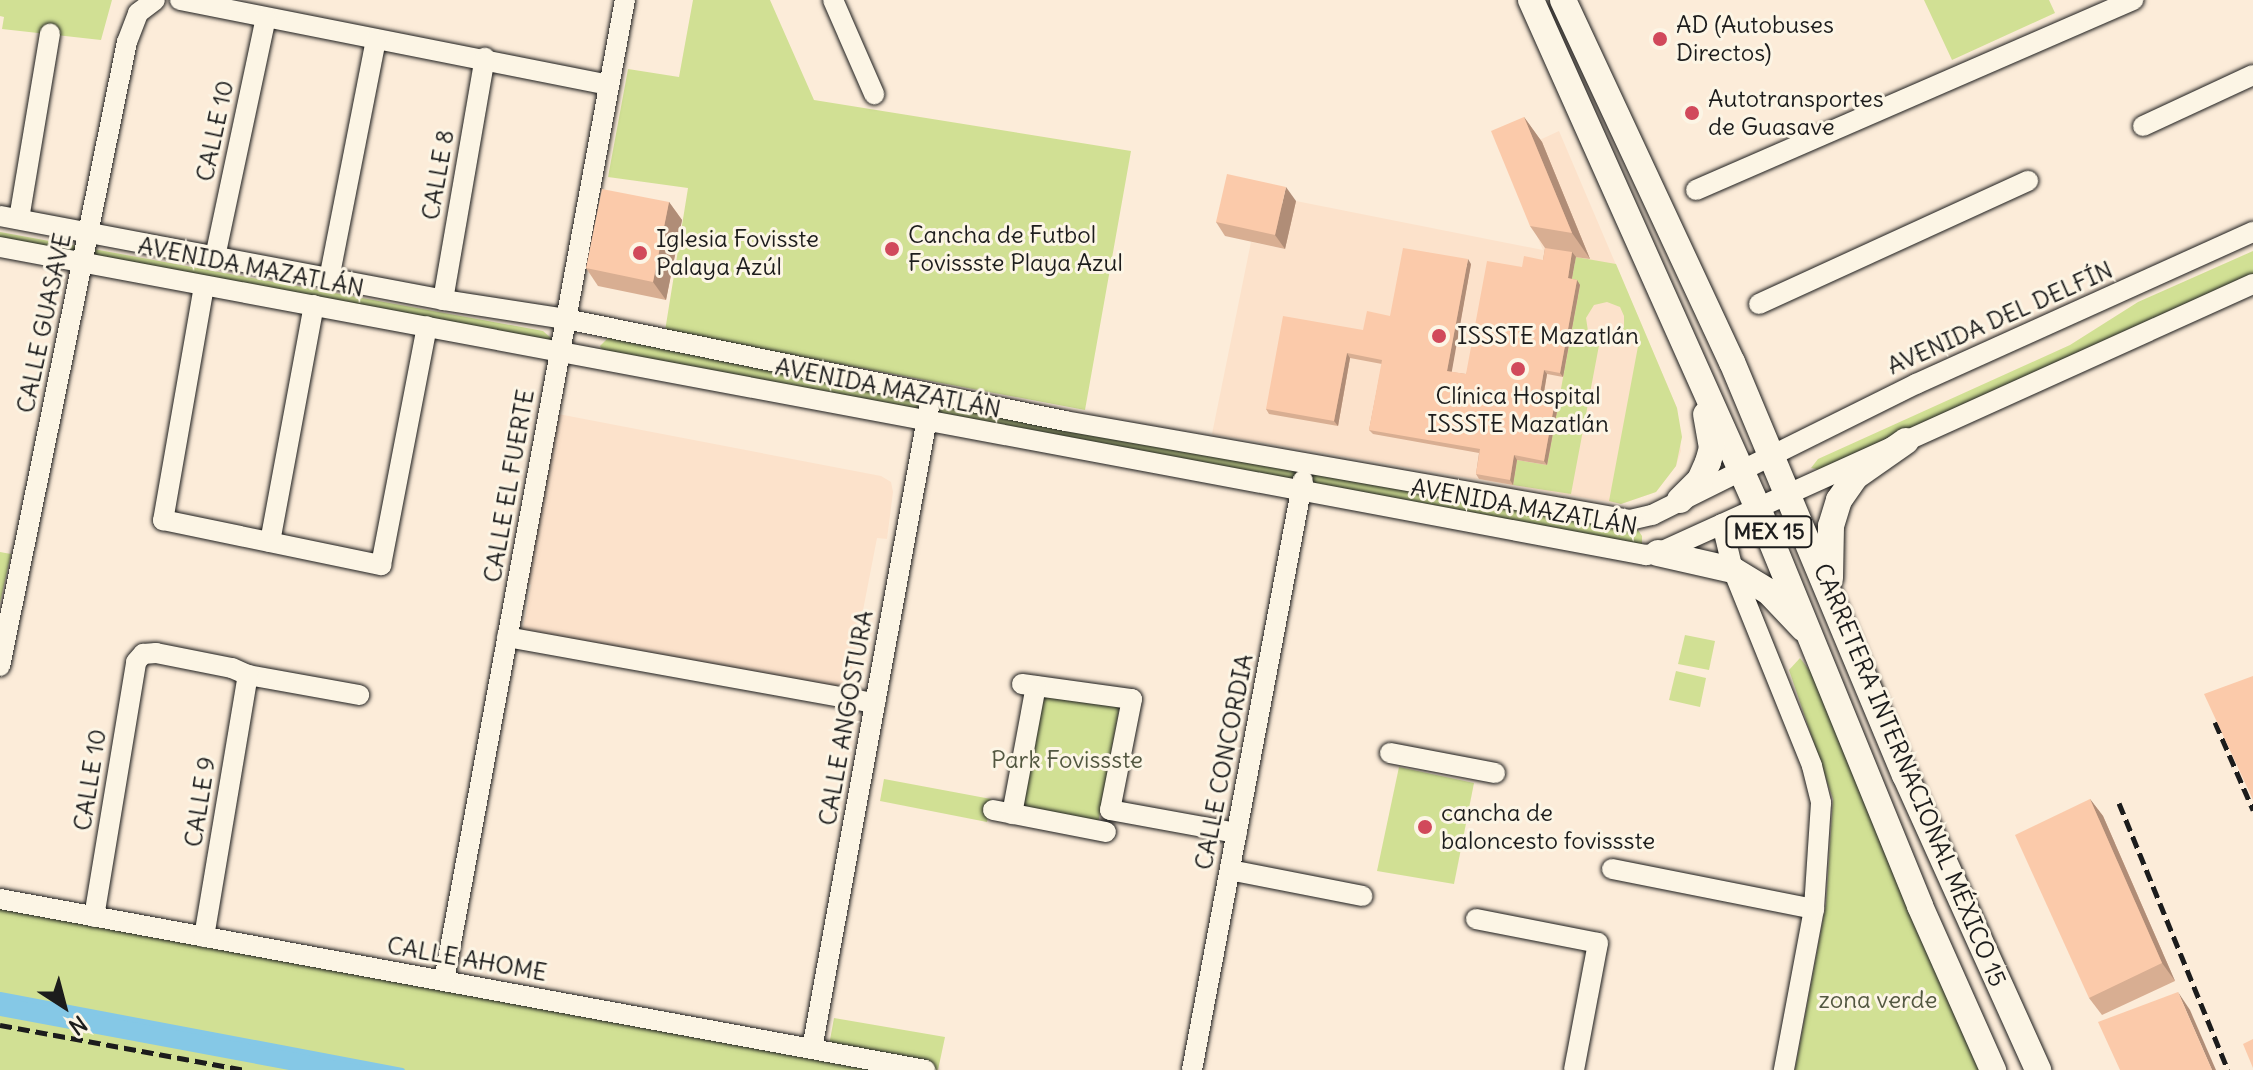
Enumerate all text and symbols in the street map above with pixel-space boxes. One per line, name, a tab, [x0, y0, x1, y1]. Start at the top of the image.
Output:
place label: AD (Autobuses Directos)	[1676, 11, 1834, 67]
marker: AD (Autobuses Directos)	[1651, 30, 1669, 48]
street label: CALLE 10	[190, 78, 240, 184]
place label: Autotransportes de Guasave	[1708, 85, 1884, 141]
marker: Autotransportes de Guasave	[1683, 104, 1701, 122]
street label: CALLE 8	[416, 128, 460, 222]
place label: Cancha de Futbol Fovissste Playa Azul	[908, 221, 1123, 277]
place label: Iglesia Fovisste Palaya Azúl	[656, 225, 819, 281]
street label: CALLE GUASAVE	[11, 230, 77, 416]
street label: AVENIDA MAZATLÁN	[136, 231, 366, 303]
marker: Cancha de Futbol Fovissste Playa Azul	[883, 240, 901, 258]
marker: Iglesia Fovisste Palaya Azúl	[631, 244, 649, 262]
street label: AVENIDA DEL DELFÍN	[1883, 255, 2117, 381]
place label: ISSSTE Mazatlán	[1457, 322, 1639, 350]
marker: ISSSTE Mazatlán	[1428, 325, 1450, 347]
street label: AVENIDA MAZATLÁN	[773, 352, 1003, 424]
marker: Clínica Hospital ISSSTE Mazatlán	[1509, 360, 1527, 378]
place label: Clínica Hospital ISSSTE Mazatlán	[1427, 382, 1609, 438]
street label: CALLE EL FUERTE	[478, 387, 540, 585]
street label: AVENIDA MAZATLÁN	[1409, 473, 1639, 541]
road number: MEX 15	[1725, 514, 1813, 550]
street label: CARRETERA INTERNACIONAL MÉXICO 15	[1808, 559, 2012, 991]
street label: CALLE ANGOSTURA	[813, 608, 879, 828]
street label: CALLE CONCORDIA	[1189, 652, 1259, 872]
street label: CALLE 10	[68, 727, 112, 833]
park label: Park Fovissste	[991, 746, 1143, 774]
street label: CALLE 9	[179, 755, 221, 849]
place label: cancha de baloncesto fovissste	[1441, 799, 1655, 855]
marker: cancha de baloncesto fovissste	[1416, 818, 1434, 836]
street label: CALLE AHOME	[385, 931, 549, 987]
north arrow	[24, 966, 104, 1046]
park label: zona verde	[1818, 986, 1938, 1014]
text: N	[64, 1010, 92, 1041]

